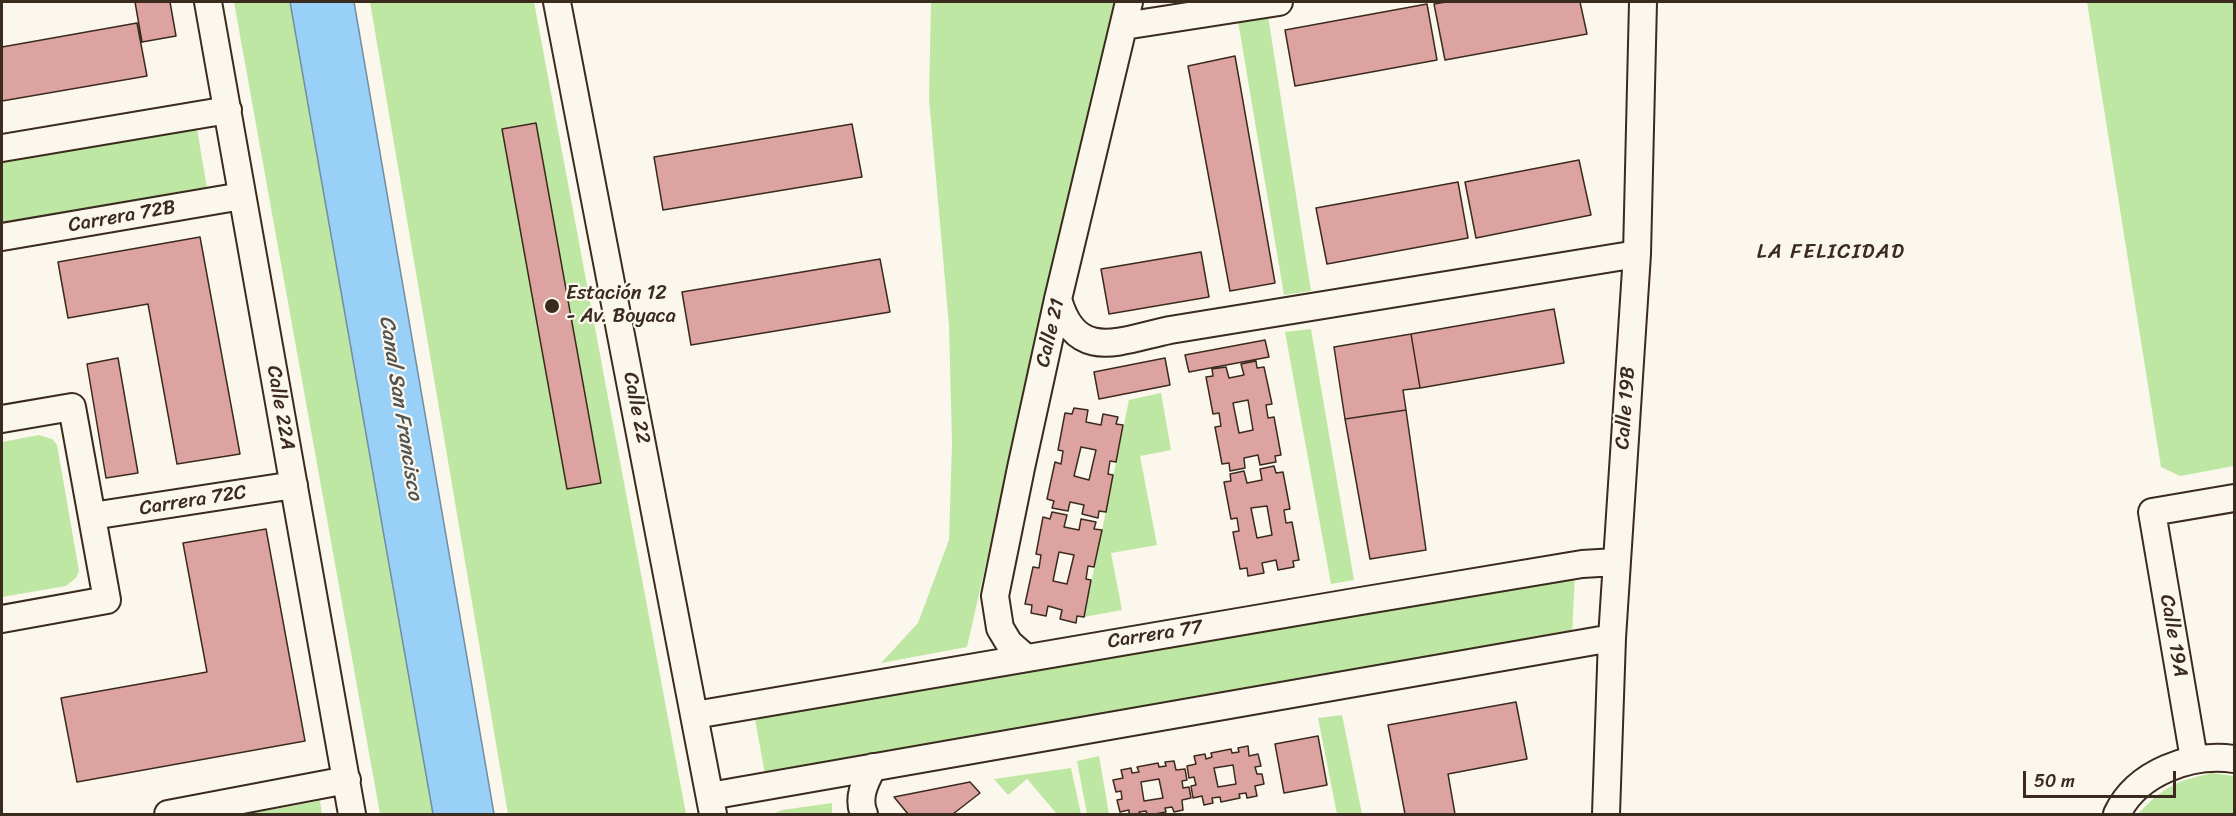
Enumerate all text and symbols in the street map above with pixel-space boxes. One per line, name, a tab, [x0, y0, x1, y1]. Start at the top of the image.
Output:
street label: Carrera 72B	[67, 196, 177, 238]
district label: LA FELICIDAD	[1759, 240, 1903, 266]
place label: Estación 12 - Av. Boyaca	[566, 282, 676, 329]
street label: Calle 21	[1031, 296, 1071, 370]
marker: Estación 12 - Av. Boyaca	[543, 297, 561, 315]
water label: Canal San Francisco	[373, 314, 427, 502]
street label: Calle 22A	[261, 364, 299, 452]
street label: Calle 19B	[1611, 366, 1641, 450]
street label: Calle 22	[617, 370, 655, 446]
street label: Carrera 72C	[138, 481, 248, 521]
street label: Calle 19A	[2154, 593, 2192, 679]
street label: Carrera 77	[1106, 616, 1204, 654]
scale bar	[2026, 759, 2179, 797]
text: 50 m	[2034, 765, 2075, 797]

